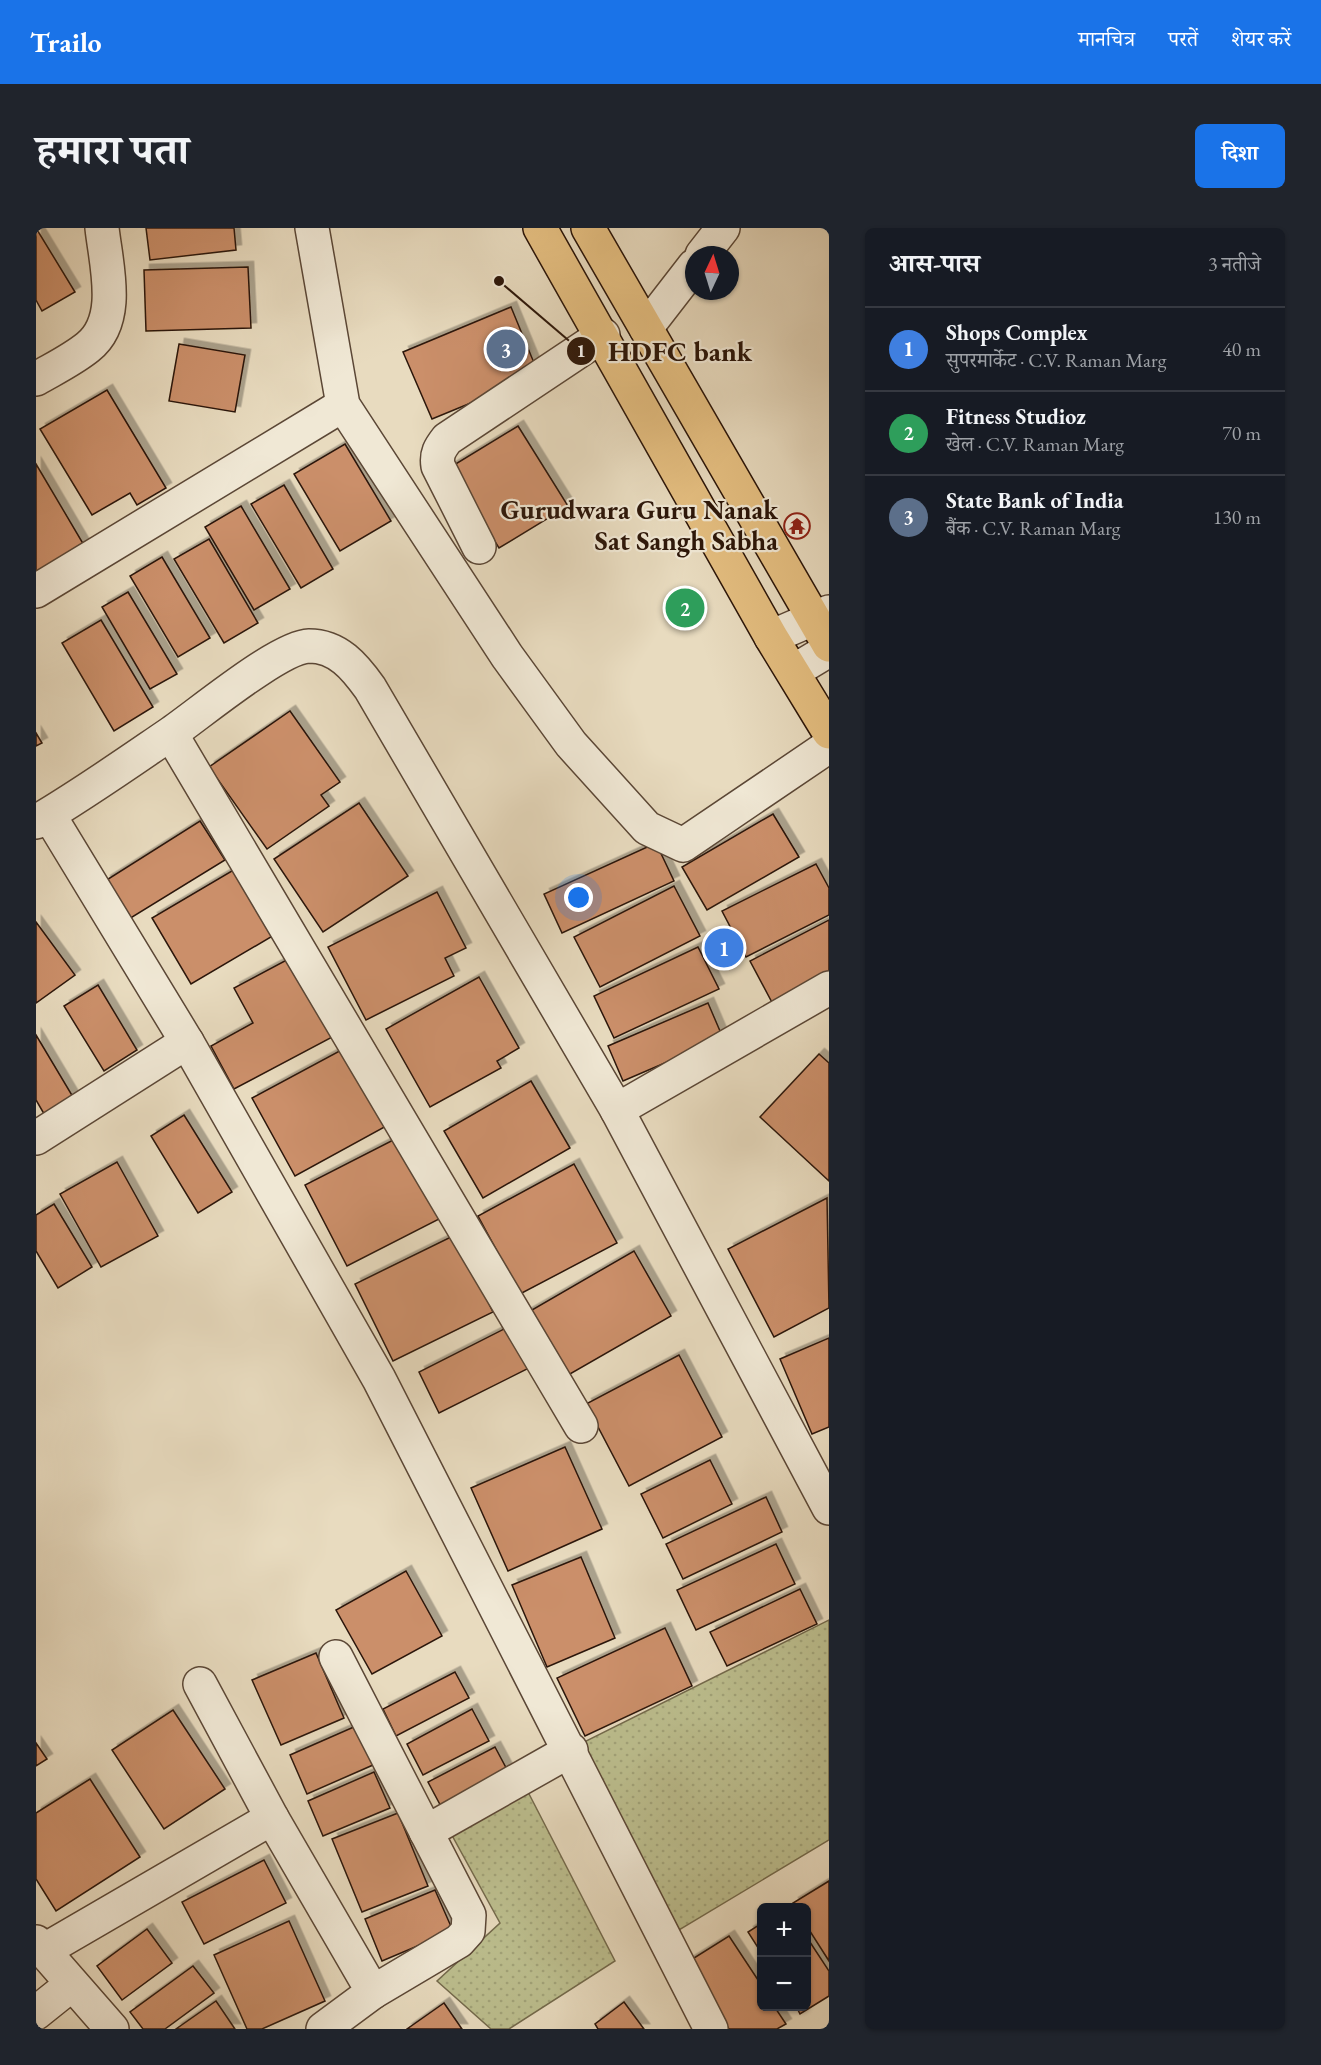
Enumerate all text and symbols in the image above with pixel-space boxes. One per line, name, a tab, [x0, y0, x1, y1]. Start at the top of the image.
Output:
text: Trailo	[30, 24, 102, 60]
text: मानचित्र	[1078, 25, 1135, 52]
text: परतें	[1168, 25, 1198, 52]
text: शेयर करें	[1231, 25, 1291, 52]
text: हमारा पता	[36, 122, 189, 177]
button: दिशा	[1195, 124, 1285, 188]
north arrow	[685, 246, 739, 300]
text: आस-पास	[889, 246, 980, 280]
text: 3 नतीजे	[1208, 251, 1261, 277]
text: Shops Complex	[946, 318, 1088, 347]
pin: 3	[486, 326, 526, 372]
callout: HDFC bank	[566, 328, 764, 374]
text: HDFC bank	[608, 333, 753, 369]
text: 1	[903, 336, 914, 362]
text: 40 m	[1222, 336, 1261, 362]
text: 1	[576, 339, 586, 362]
text: सुपरमार्केट · C.V. Raman Marg	[946, 347, 1166, 373]
text: Fitness Studioz	[946, 402, 1086, 431]
text: 2	[903, 420, 914, 446]
text: 70 m	[1222, 420, 1261, 446]
text: खेल · C.V. Raman Marg	[946, 431, 1124, 457]
text: State Bank of India	[946, 486, 1123, 515]
place label: Gurudwara Guru Nanak Sat Sangh Sabha	[500, 492, 779, 558]
text: 3	[903, 504, 914, 530]
text: 130 m	[1213, 504, 1261, 530]
temple icon: Gurudwara Guru Nanak Sat Sangh Sabha	[782, 511, 812, 541]
text: बैंक · C.V. Raman Marg	[946, 515, 1121, 541]
pin: 2	[666, 586, 704, 631]
your location	[564, 883, 593, 912]
pin: 1	[704, 926, 744, 970]
map controls	[757, 1903, 811, 2011]
button: +	[757, 1903, 811, 1957]
button: −	[757, 1957, 811, 2011]

